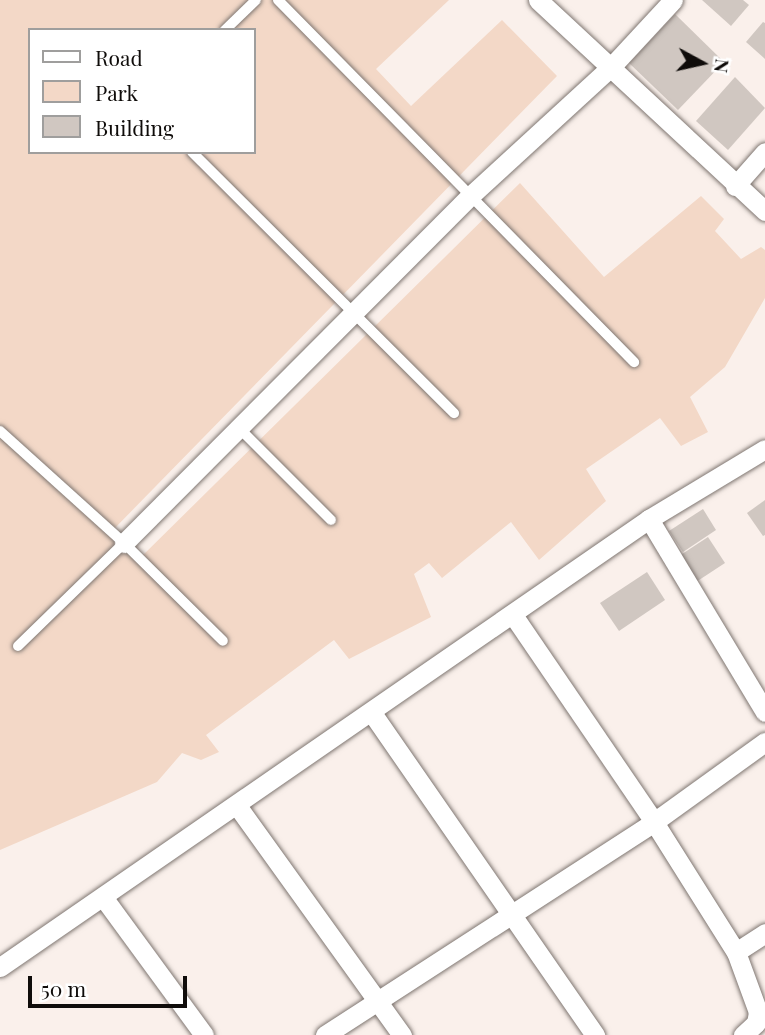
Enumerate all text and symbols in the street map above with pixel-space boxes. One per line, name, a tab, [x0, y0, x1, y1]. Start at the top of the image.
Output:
legend	[28, 28, 256, 154]
north arrow	[667, 28, 737, 98]
text: Road	[95, 43, 143, 71]
text: N	[709, 57, 737, 75]
text: Park	[95, 78, 138, 106]
text: Building	[95, 113, 174, 141]
scale bar	[32, 962, 191, 1006]
text: 50 m	[41, 974, 86, 1002]

